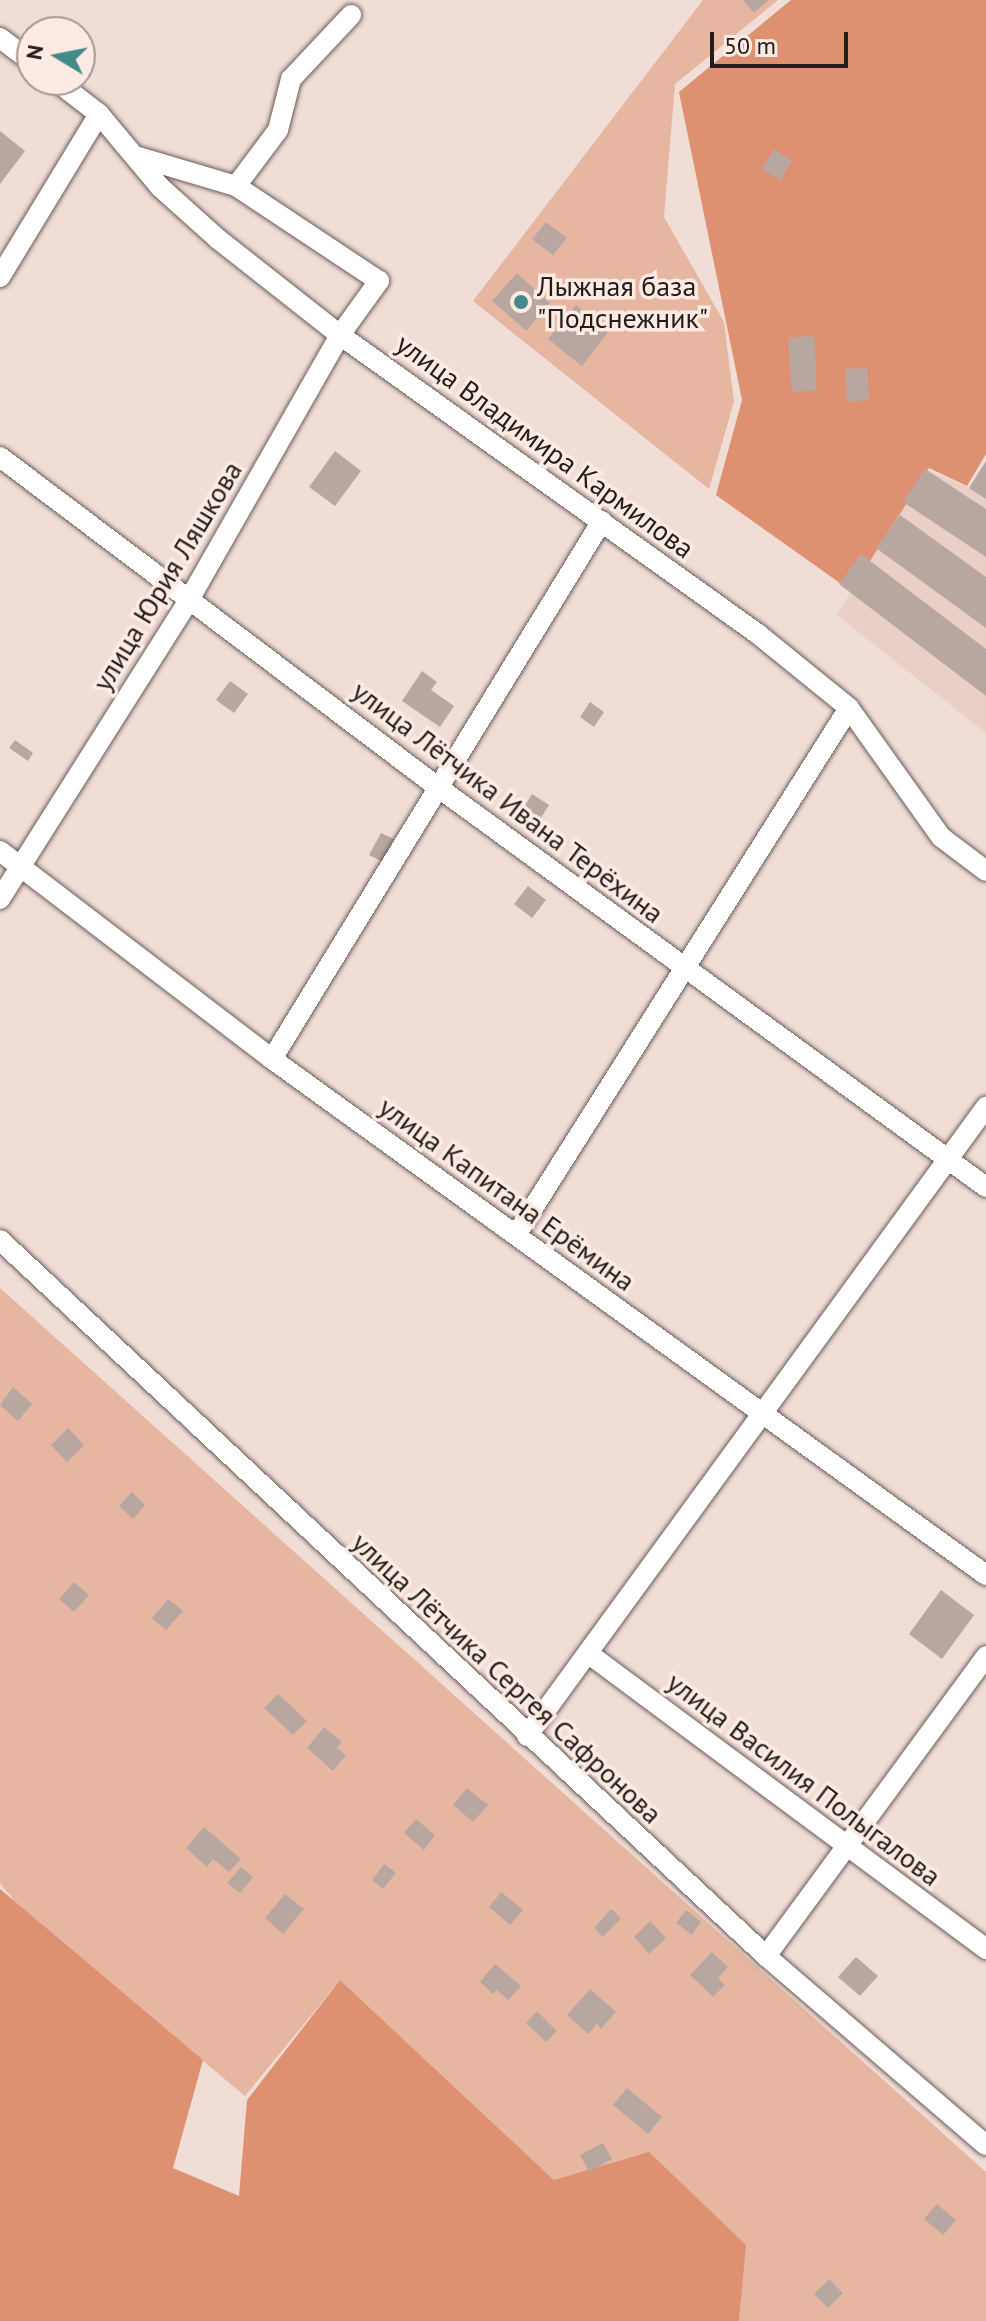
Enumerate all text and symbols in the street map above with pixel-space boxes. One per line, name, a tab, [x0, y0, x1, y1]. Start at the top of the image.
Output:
north arrow	[16, 16, 96, 96]
scale bar	[714, 16, 852, 66]
text: 50 m	[724, 30, 776, 61]
text: N	[19, 43, 49, 62]
place label: Лыжная база "Подснежник"	[537, 269, 708, 335]
marker: Лыжная база "Подснежник"	[512, 293, 530, 311]
street label: улица Владимира Кармилова	[390, 327, 700, 565]
street label: улица Юрия Ляшкова	[85, 455, 249, 697]
street label: улица Лётчика Ивана Терёхина	[345, 674, 671, 930]
street label: улица Капитана Ерёмина	[372, 1090, 642, 1298]
street label: улица Лётчика Сергея Сафронова	[345, 1525, 669, 1831]
street label: улица Василия Полыгалова	[660, 1665, 948, 1893]

